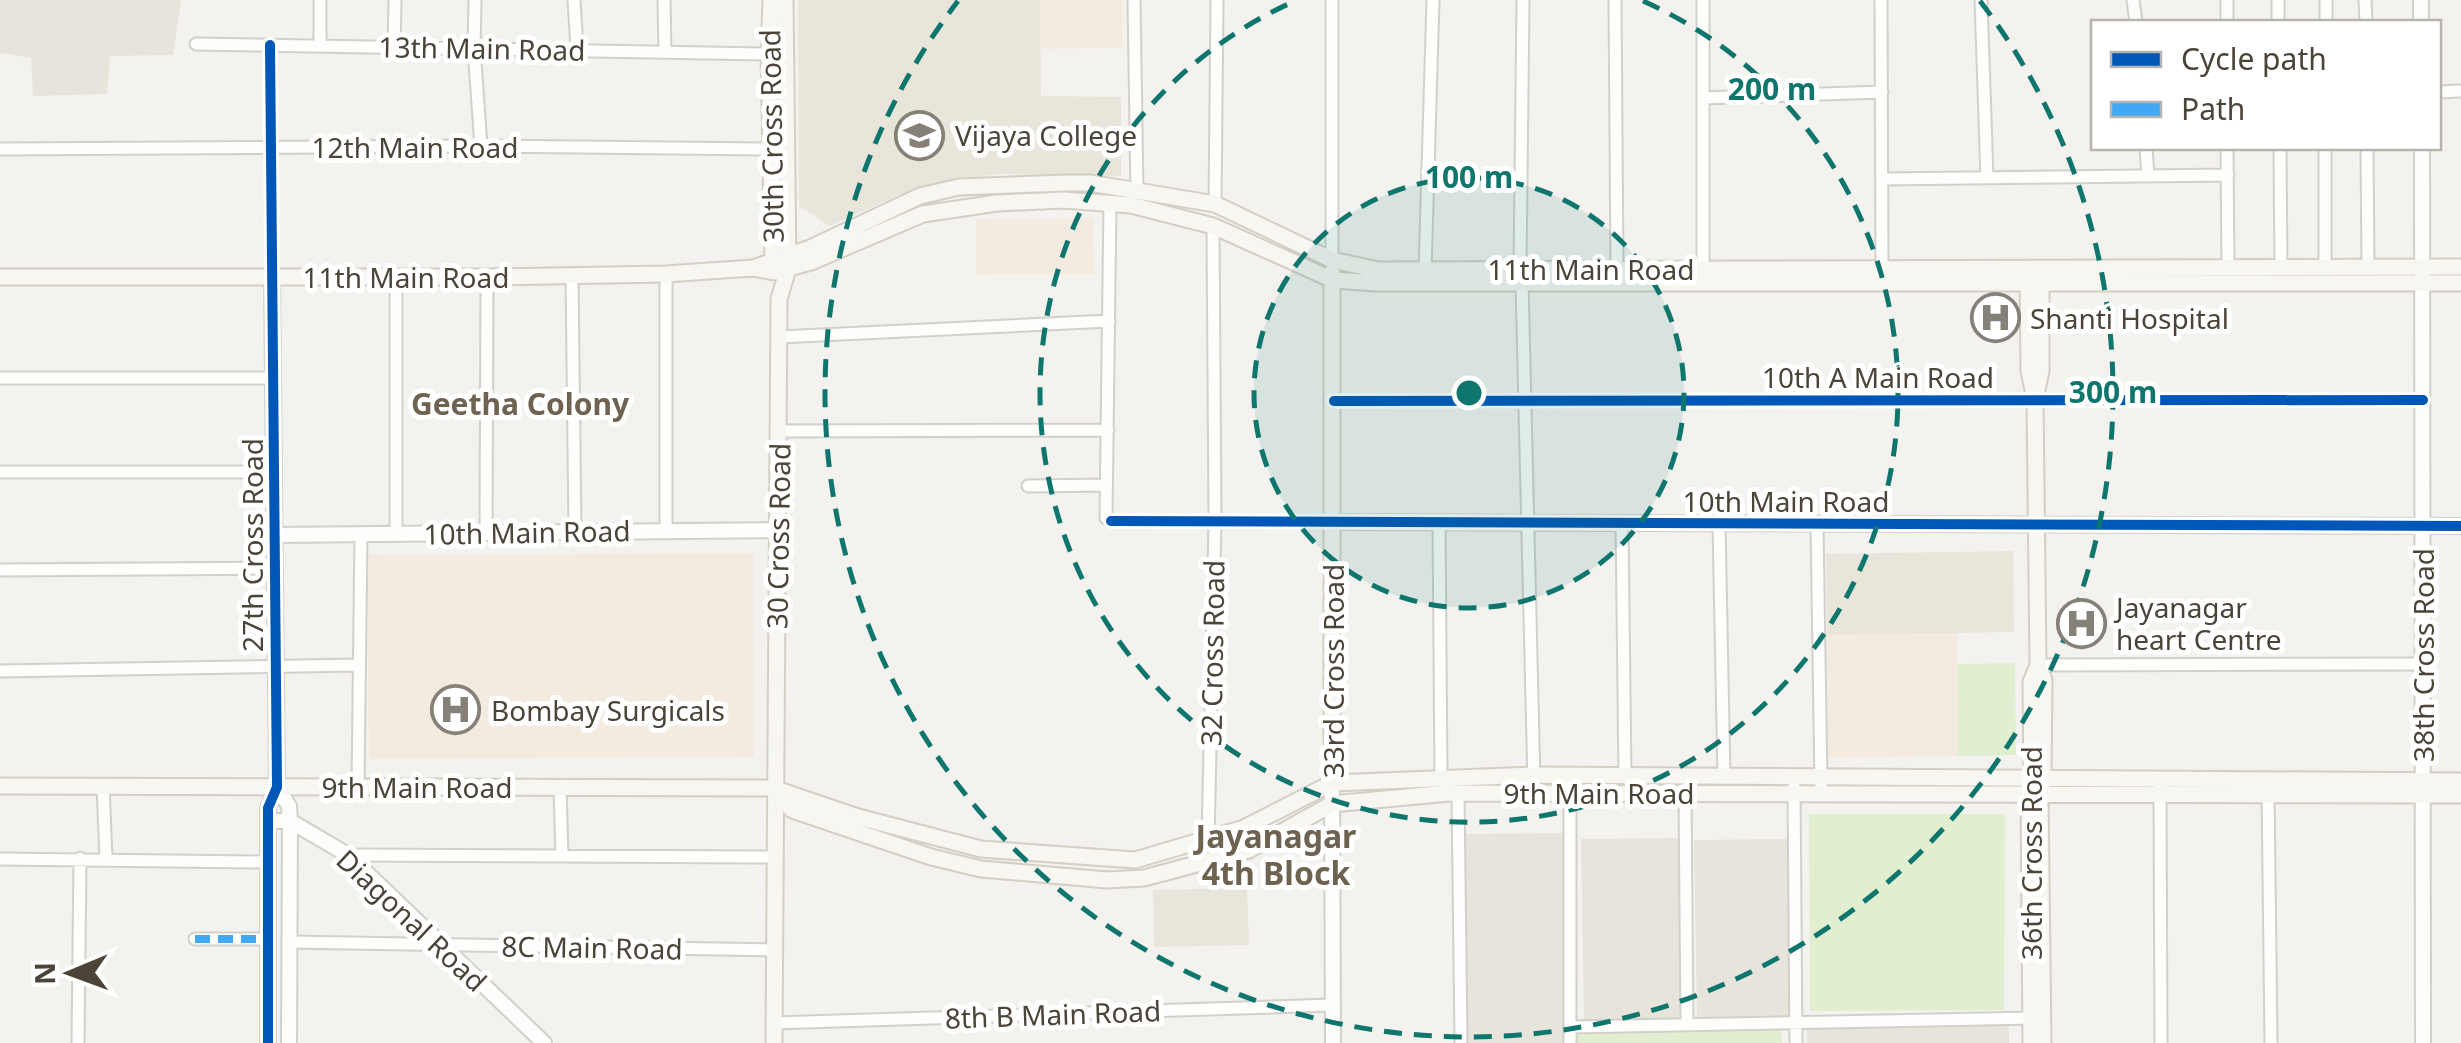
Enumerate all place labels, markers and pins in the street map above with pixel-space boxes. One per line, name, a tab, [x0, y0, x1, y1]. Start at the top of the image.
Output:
school or university icon: Vijaya College	[894, 109, 946, 161]
place label: Vijaya College	[955, 116, 1137, 154]
hospital icon: Shanti Hospital	[1969, 292, 2021, 344]
place label: Shanti Hospital	[2030, 299, 2229, 337]
centre of rings	[1451, 375, 1487, 411]
place label: Jayanagar heart Centre	[2113, 588, 2281, 658]
hospital icon: Jayanagar heart Centre	[2055, 597, 2107, 649]
hospital icon: Bombay Surgicals	[430, 684, 482, 736]
place label: Bombay Surgicals	[491, 691, 725, 729]

